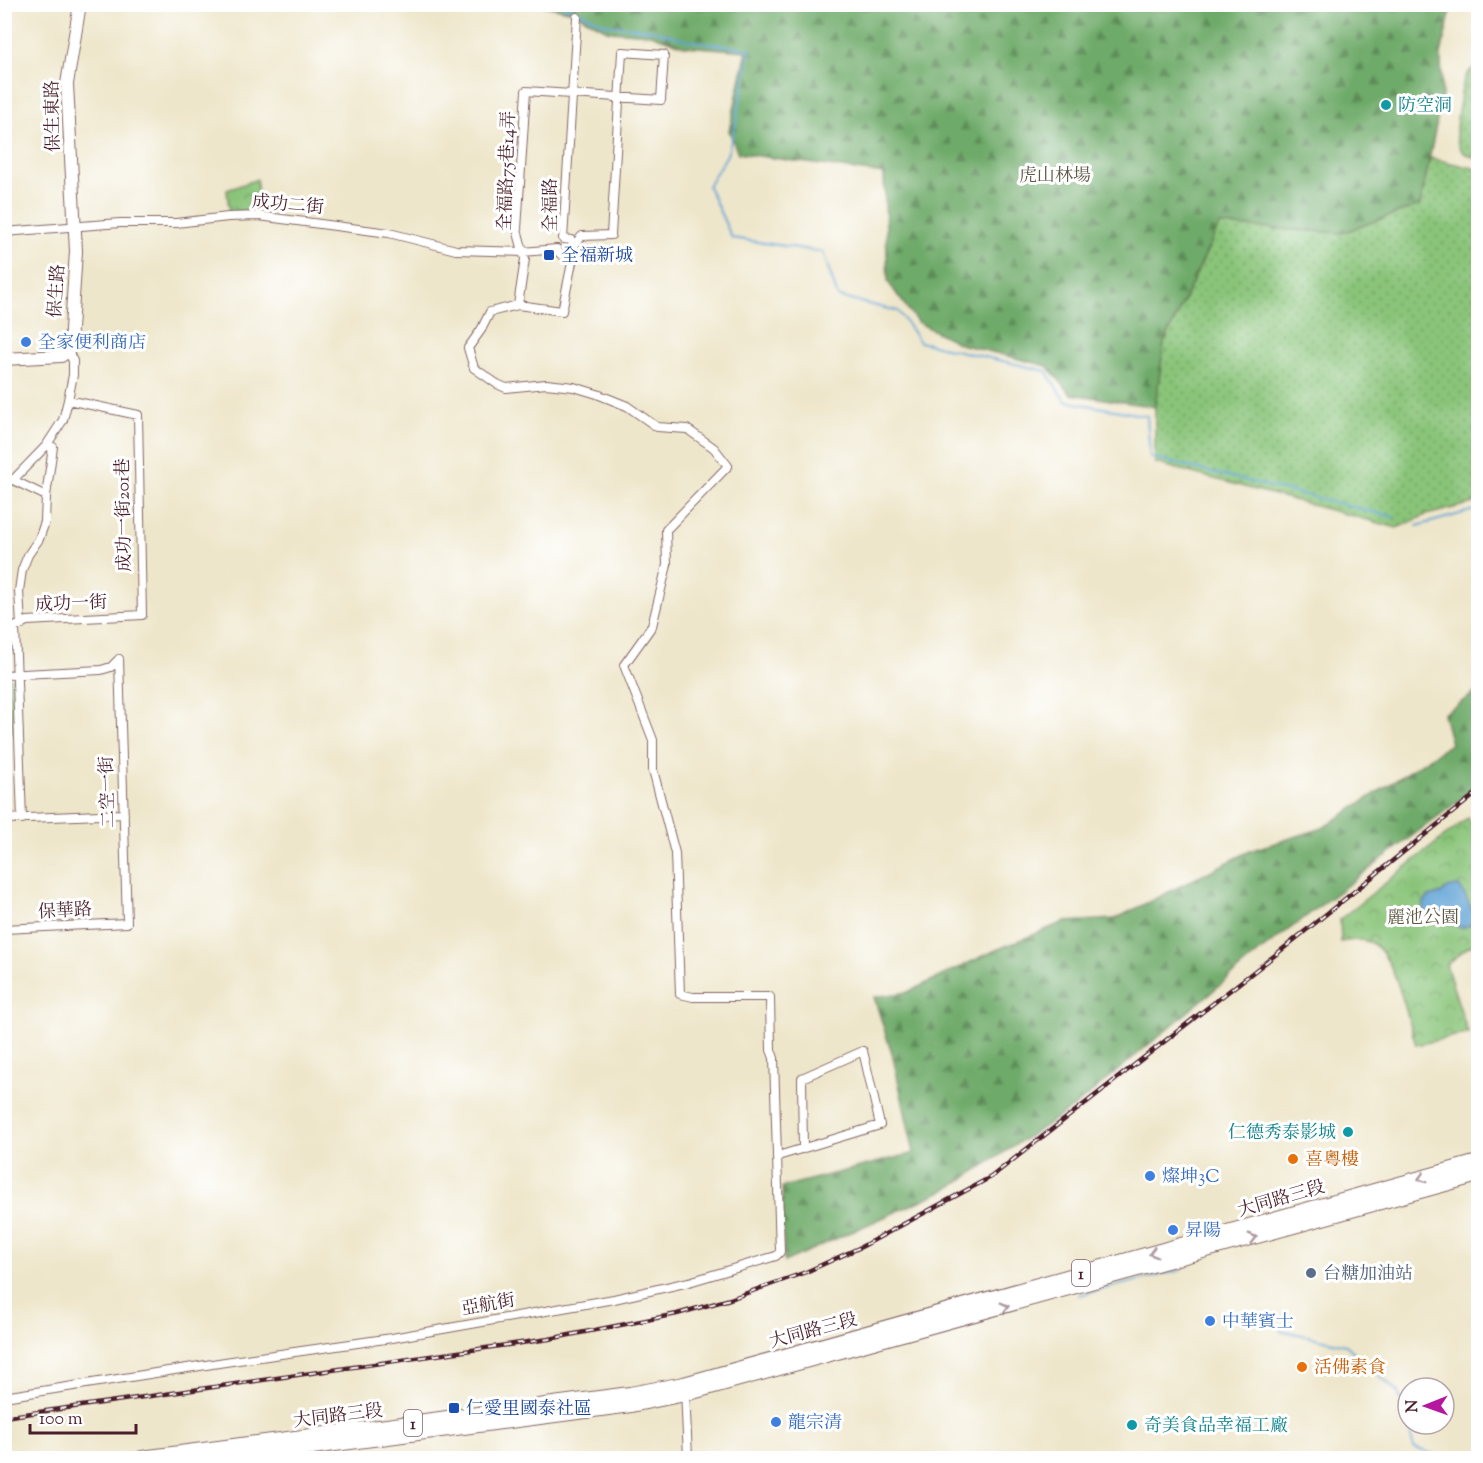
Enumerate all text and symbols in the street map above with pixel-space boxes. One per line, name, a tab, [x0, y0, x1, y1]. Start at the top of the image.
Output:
street label: 保生東路	[40, 80, 68, 152]
place label: 防空洞	[1398, 94, 1452, 120]
marker: 防空洞	[1379, 98, 1393, 112]
street label: 全福路75巷14弄	[493, 110, 523, 232]
park label: 虎山林場	[1019, 164, 1091, 190]
street label: 全福路	[539, 178, 565, 232]
street label: 成功二街	[251, 190, 325, 222]
place label: 全福新城	[561, 244, 633, 270]
marker: 全福新城	[542, 248, 556, 262]
street label: 保生路	[43, 263, 73, 319]
place label: 全家便利商店	[38, 331, 146, 357]
marker: 全家便利商店	[19, 335, 33, 349]
street label: 成功一街201巷	[111, 458, 139, 572]
street label: 成功一街	[35, 591, 108, 619]
street label: 二空一街	[95, 755, 123, 828]
street label: 保華路	[37, 898, 93, 926]
park label: 麗池公園	[1387, 906, 1459, 932]
place label: 仁德秀泰影城	[1228, 1121, 1336, 1147]
marker: 仁德秀泰影城	[1341, 1125, 1355, 1139]
place label: 喜粵樓	[1305, 1148, 1359, 1174]
marker: 喜粵樓	[1286, 1152, 1300, 1166]
place label: 燦坤3C	[1162, 1165, 1220, 1191]
marker: 燦坤3C	[1143, 1169, 1157, 1183]
one-way arrow	[1417, 1171, 1428, 1183]
street label: 大同路三段	[1235, 1175, 1328, 1225]
place label: 昇陽	[1185, 1219, 1221, 1245]
marker: 昇陽	[1166, 1223, 1180, 1237]
one-way arrow	[1248, 1233, 1258, 1246]
one-way arrow	[1148, 1246, 1159, 1258]
road number: 1	[1072, 1260, 1090, 1286]
place label: 台糖加油站	[1323, 1262, 1413, 1288]
marker: 台糖加油站	[1304, 1266, 1318, 1280]
street label: 亞航街	[460, 1288, 517, 1323]
one-way arrow	[999, 1302, 1010, 1314]
street label: 大同路三段	[767, 1308, 860, 1356]
place label: 中華賓士	[1222, 1310, 1294, 1336]
marker: 中華賓士	[1203, 1314, 1217, 1328]
place label: 活佛素食	[1314, 1356, 1386, 1382]
marker: 活佛素食	[1295, 1360, 1309, 1374]
north arrow	[1396, 1376, 1456, 1436]
scale bar	[30, 1397, 136, 1435]
place label: 仁愛里國泰社區	[466, 1397, 592, 1423]
street label: 大同路三段	[292, 1399, 384, 1435]
text: N	[1402, 1399, 1425, 1413]
marker: 仁愛里國泰社區	[447, 1401, 461, 1415]
text: 100 m	[39, 1407, 83, 1433]
road number: 1	[404, 1410, 422, 1436]
place label: 龍宗清	[788, 1411, 842, 1437]
place label: 奇美食品幸福工廠	[1144, 1414, 1288, 1440]
marker: 龍宗清	[769, 1415, 783, 1429]
marker: 奇美食品幸福工廠	[1125, 1418, 1139, 1432]

